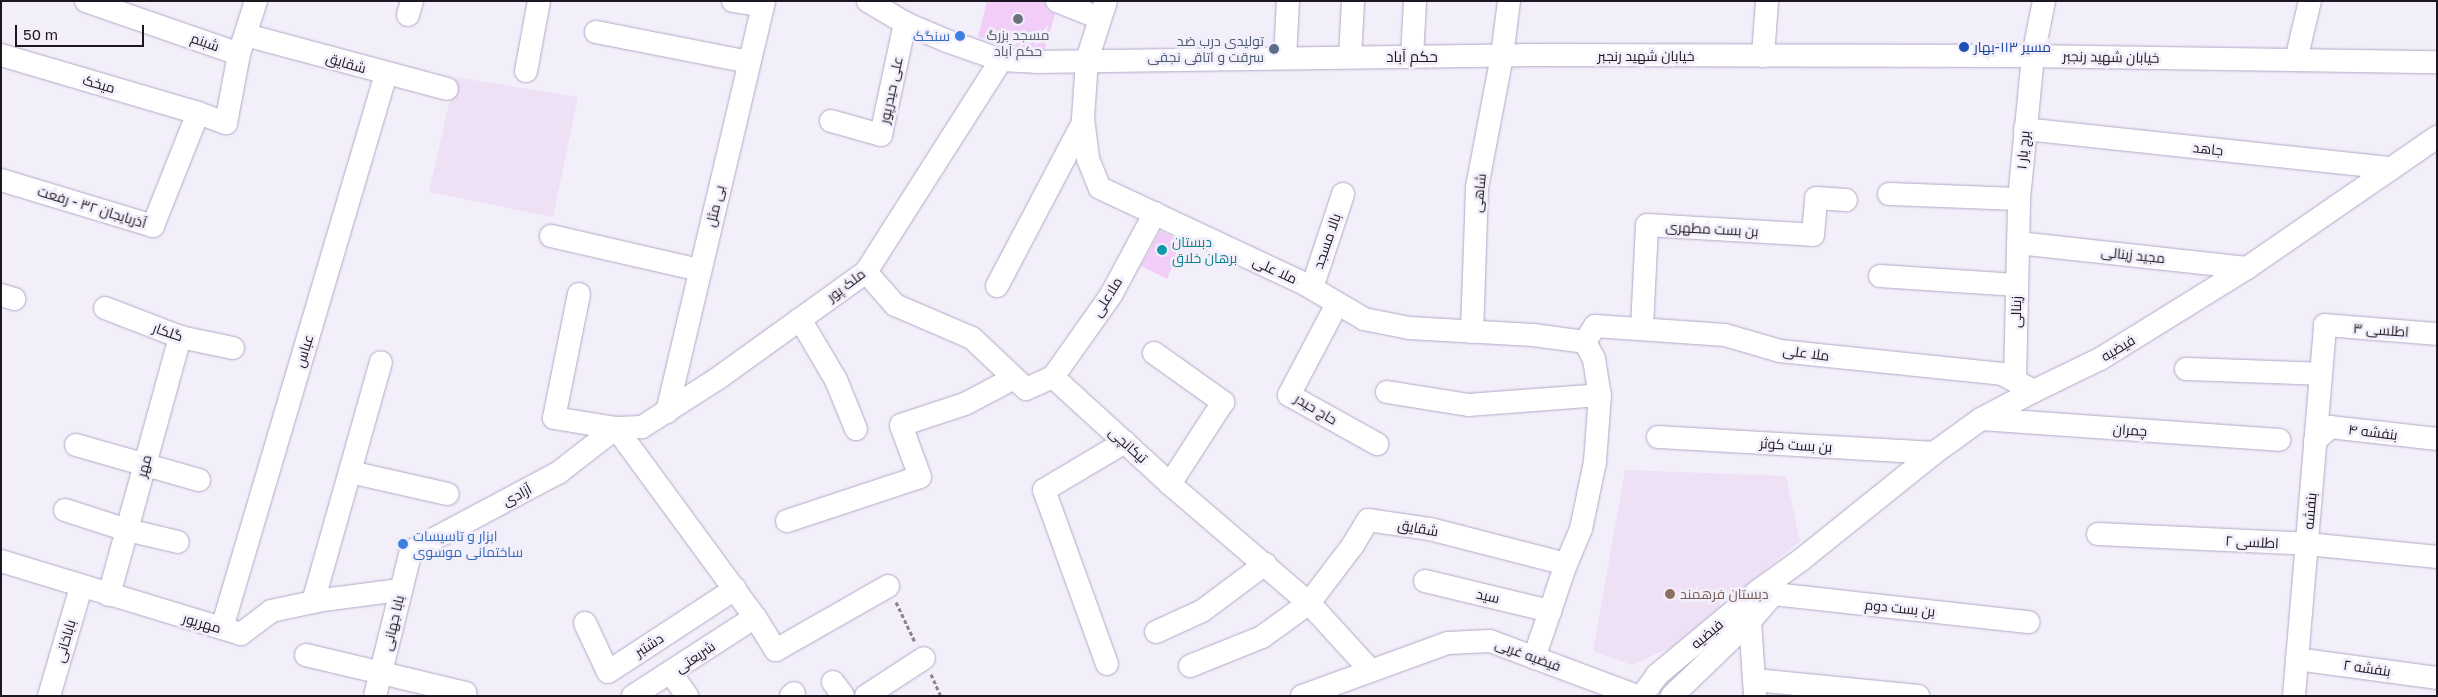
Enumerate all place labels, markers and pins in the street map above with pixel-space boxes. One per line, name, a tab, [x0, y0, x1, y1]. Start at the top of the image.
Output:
marker: مسجد بزرگ حکم آباد	[1012, 13, 1024, 25]
place label: مسجد بزرگ حکم آباد	[986, 27, 1050, 59]
place label: سنگک	[913, 28, 950, 44]
marker: سنگک	[954, 30, 966, 42]
place label: تولیدی درب ضد سرقت و اتاقی نجفی	[1147, 33, 1264, 65]
place label: مسیر ۱۱۳-بهار	[1974, 39, 2051, 55]
marker: مسیر ۱۱۳-بهار	[1958, 41, 1970, 53]
marker: تولیدی درب ضد سرقت و اتاقی نجفی	[1268, 43, 1280, 55]
place label: دبستان برهان خلاق	[1172, 234, 1237, 266]
marker: دبستان برهان خلاق	[1156, 244, 1168, 256]
place label: ابزار و تاسیسات ساختمانی موسوی	[413, 528, 523, 560]
marker: ابزار و تاسیسات ساختمانی موسوی	[397, 538, 409, 550]
place label: دبستان فرهمند	[1680, 586, 1769, 602]
marker: دبستان فرهمند	[1664, 588, 1676, 600]

